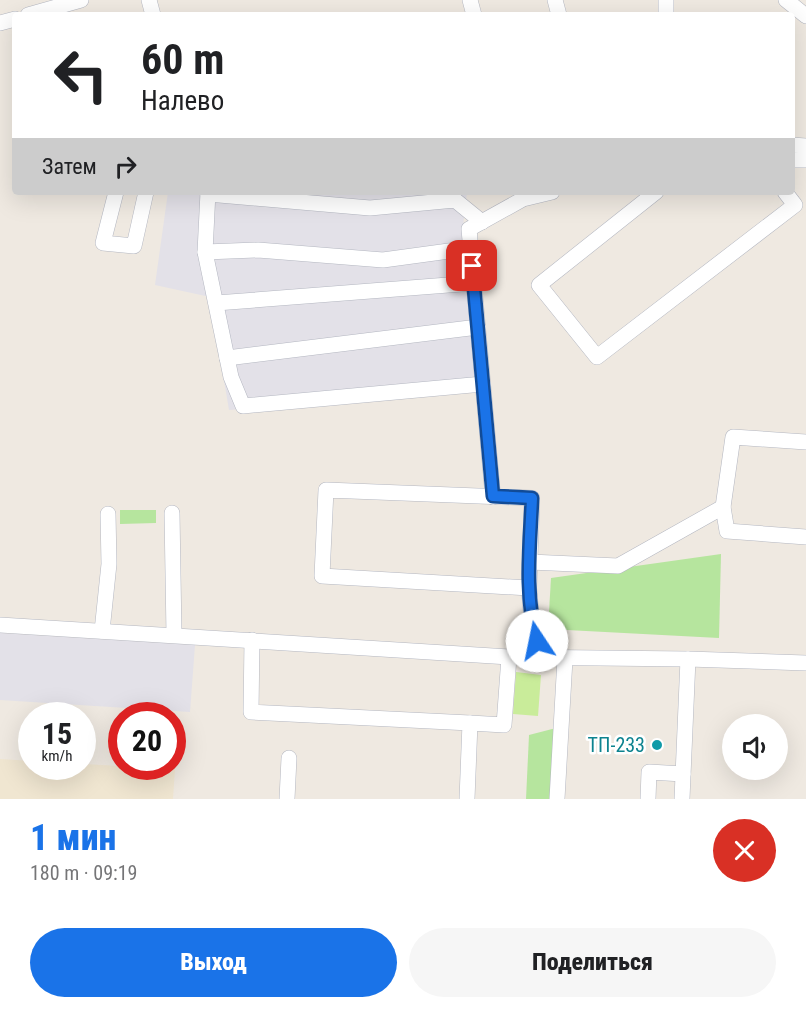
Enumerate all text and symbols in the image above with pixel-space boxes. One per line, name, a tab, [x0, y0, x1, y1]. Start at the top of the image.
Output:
text: 60 m	[141, 35, 224, 84]
icon: left	[42, 36, 120, 114]
text: Налево	[141, 85, 224, 117]
icon: right	[109, 150, 142, 183]
text: Затем	[42, 154, 97, 179]
pin	[446, 240, 497, 291]
icon: arrive	[455, 249, 488, 282]
position arrow	[505, 609, 569, 673]
speed limit sign: 20	[108, 702, 186, 780]
map controls	[722, 714, 788, 780]
button: sound	[722, 714, 788, 780]
text: 15	[42, 716, 72, 751]
place label: ТП-233	[588, 733, 645, 757]
marker: ТП-233	[650, 738, 664, 752]
text: km/h	[42, 747, 72, 765]
text: 1 мин	[30, 817, 116, 859]
button: close	[713, 819, 776, 882]
text: 180 m · 09:19	[30, 861, 137, 885]
button: Выход	[30, 928, 397, 997]
button: Поделиться	[409, 928, 776, 997]

